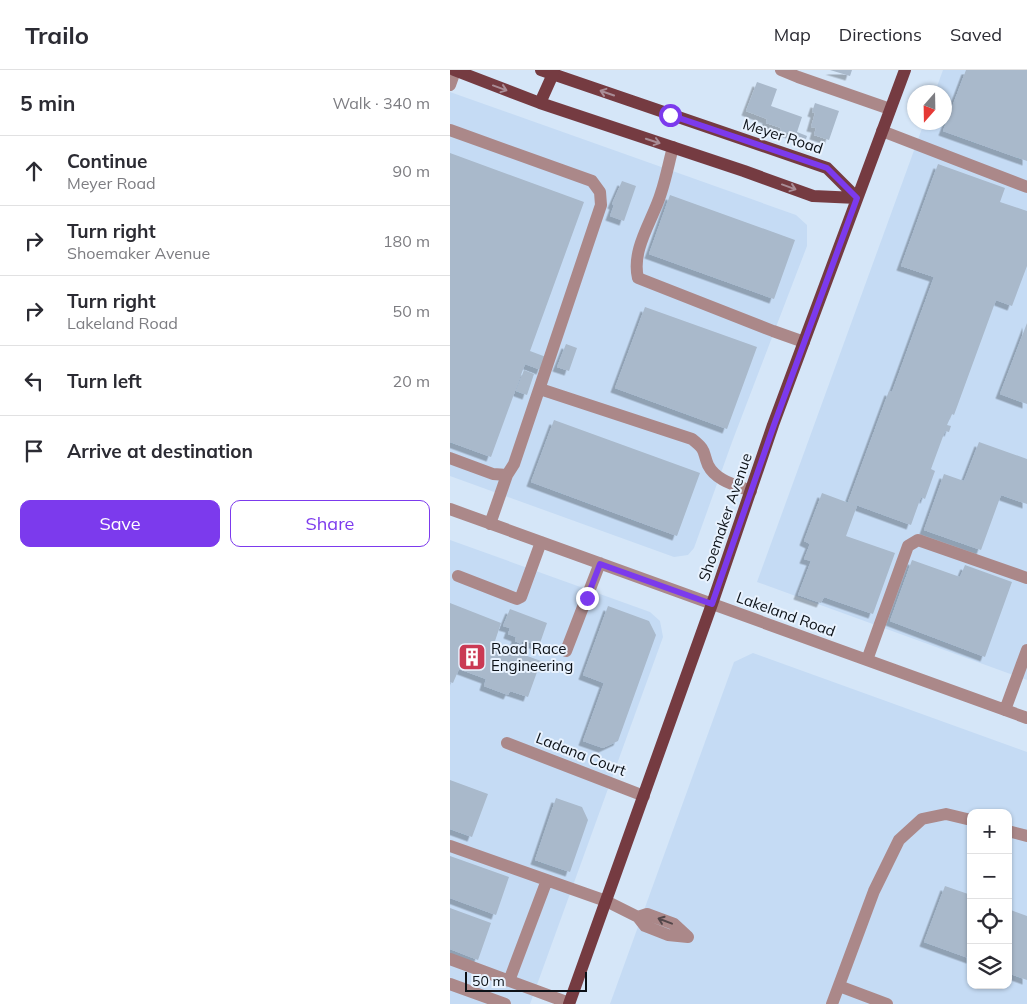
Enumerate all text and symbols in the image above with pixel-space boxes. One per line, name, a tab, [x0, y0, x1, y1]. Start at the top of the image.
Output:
text: Trailo	[25, 20, 89, 50]
text: Map	[774, 23, 811, 46]
text: Directions	[839, 23, 922, 46]
text: Saved	[950, 23, 1002, 46]
one-way arrow	[491, 84, 507, 93]
north arrow	[907, 85, 952, 130]
one-way arrow	[600, 88, 616, 97]
text: 5 min	[20, 90, 75, 116]
text: Walk · 340 m	[332, 93, 430, 113]
route start	[659, 104, 682, 127]
street label: Meyer Road	[741, 114, 825, 158]
one-way arrow	[645, 136, 661, 146]
text: Continue	[67, 149, 147, 173]
icon: ahead	[20, 157, 48, 185]
text: 90 m	[393, 161, 430, 181]
text: Meyer Road	[67, 173, 156, 193]
one-way arrow	[781, 183, 797, 192]
text: Turn right	[67, 219, 156, 243]
icon: right	[20, 227, 48, 255]
text: 180 m	[383, 231, 430, 251]
text: Shoemaker Avenue	[67, 243, 210, 263]
text: Turn right	[67, 289, 156, 313]
icon: right	[20, 297, 48, 325]
text: 50 m	[393, 301, 430, 321]
text: Lakeland Road	[67, 313, 178, 333]
icon: left	[20, 367, 48, 395]
text: Turn left	[67, 369, 142, 393]
text: 20 m	[393, 371, 430, 391]
icon: arrive	[20, 437, 48, 465]
text: Arrive at destination	[67, 439, 253, 463]
street label: Shoemaker Avenue	[694, 450, 756, 584]
button: Save	[20, 500, 220, 547]
button: Share	[230, 500, 430, 547]
route end	[576, 587, 599, 610]
street label: Lakeland Road	[734, 587, 838, 641]
place label: Road Race Engineering	[491, 639, 573, 675]
building icon: Road Race Engineering	[457, 642, 487, 672]
street label: Ladana Court	[533, 728, 629, 780]
map controls	[967, 809, 1012, 989]
button: +	[967, 809, 1012, 854]
button: −	[967, 854, 1012, 899]
button: locate	[967, 899, 1012, 944]
one-way arrow	[658, 915, 673, 925]
button: layers	[967, 944, 1012, 989]
scale bar	[465, 969, 588, 992]
text: 50 m	[472, 972, 505, 990]

